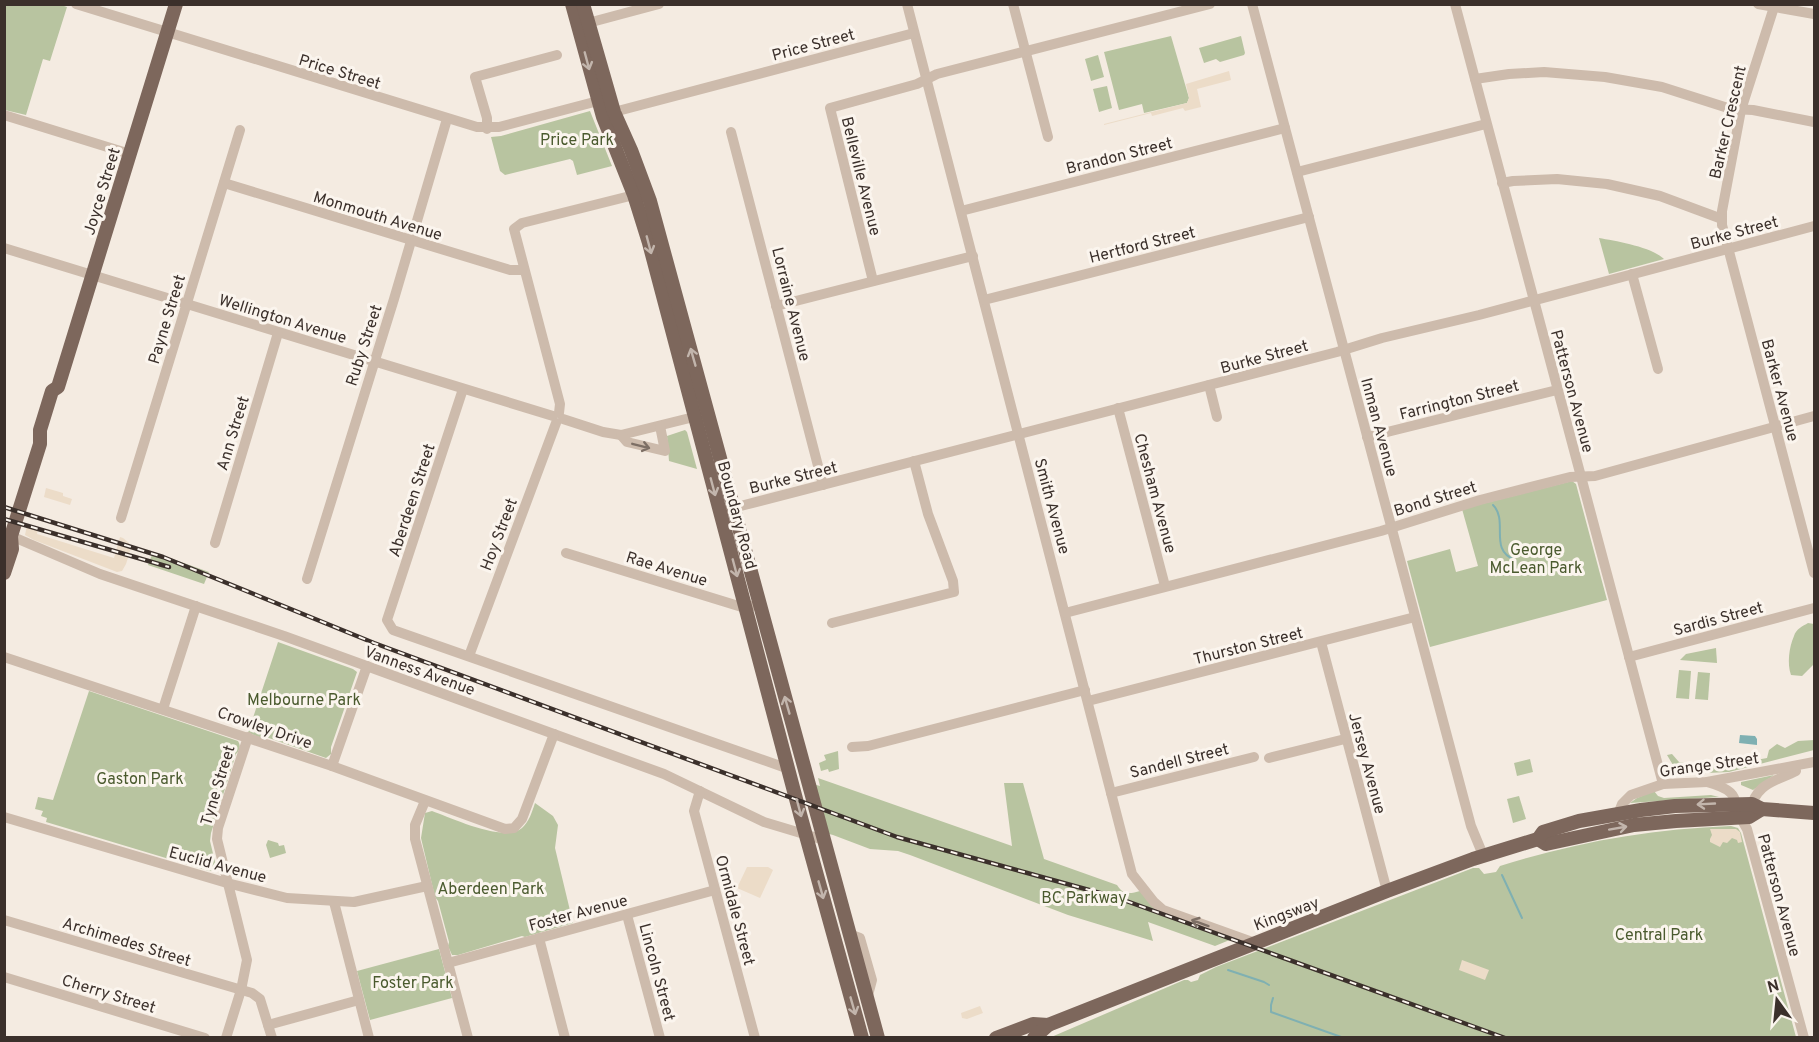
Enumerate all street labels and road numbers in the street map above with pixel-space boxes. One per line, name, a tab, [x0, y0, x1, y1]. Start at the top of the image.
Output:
street label: Price Street	[770, 25, 857, 67]
street label: Price Street	[296, 51, 383, 95]
street label: Barker Crescent	[1706, 64, 1752, 181]
street label: Belleville Avenue	[836, 115, 884, 238]
street label: Brandon Street	[1064, 134, 1175, 180]
street label: Joyce Street	[80, 145, 126, 238]
street label: Monmouth Avenue	[310, 188, 444, 246]
street label: Burke Street	[1688, 213, 1781, 255]
street label: Hertford Street	[1087, 223, 1198, 269]
street label: Lorraine Avenue	[766, 245, 814, 364]
street label: Payne Street	[145, 272, 191, 367]
street label: Wellington Avenue	[216, 291, 349, 349]
street label: Ruby Street	[342, 302, 387, 389]
street label: Patterson Avenue	[1545, 328, 1597, 455]
street label: Burke Street	[1218, 337, 1311, 379]
street label: Barker Avenue	[1756, 337, 1802, 444]
street label: Inman Avenue	[1355, 376, 1401, 479]
street label: Farrington Street	[1398, 376, 1521, 425]
street label: Ann Street	[213, 394, 255, 473]
street label: Chesham Avenue	[1128, 431, 1180, 556]
street label: Aberdeen Street	[385, 441, 441, 560]
street label: Smith Avenue	[1029, 456, 1073, 557]
street label: Burke Street	[747, 458, 840, 500]
street label: Boundary Road	[712, 459, 760, 572]
street label: Bond Street	[1392, 478, 1479, 522]
street label: Hoy Street	[477, 495, 523, 574]
street label: Rae Avenue	[623, 548, 710, 592]
street label: Sardis Street	[1671, 598, 1766, 642]
street label: Thurston Street	[1192, 624, 1305, 670]
street label: Vanness Avenue	[361, 643, 477, 701]
street label: Crowley Drive	[214, 703, 314, 754]
street label: Jersey Avenue	[1343, 711, 1389, 816]
street label: Sandell Street	[1128, 740, 1231, 784]
street label: Tyne Street	[197, 743, 241, 828]
street label: Grange Street	[1658, 749, 1760, 783]
street label: Patterson Avenue	[1752, 832, 1804, 959]
street label: Euclid Avenue	[166, 843, 269, 889]
street label: Ormidale Street	[710, 853, 758, 968]
street label: Foster Avenue	[527, 891, 630, 937]
street label: Kingsway	[1251, 893, 1322, 936]
street label: Archimedes Street	[60, 914, 193, 972]
street label: Lincoln Street	[633, 921, 679, 1024]
street label: Cherry Street	[59, 971, 158, 1019]

